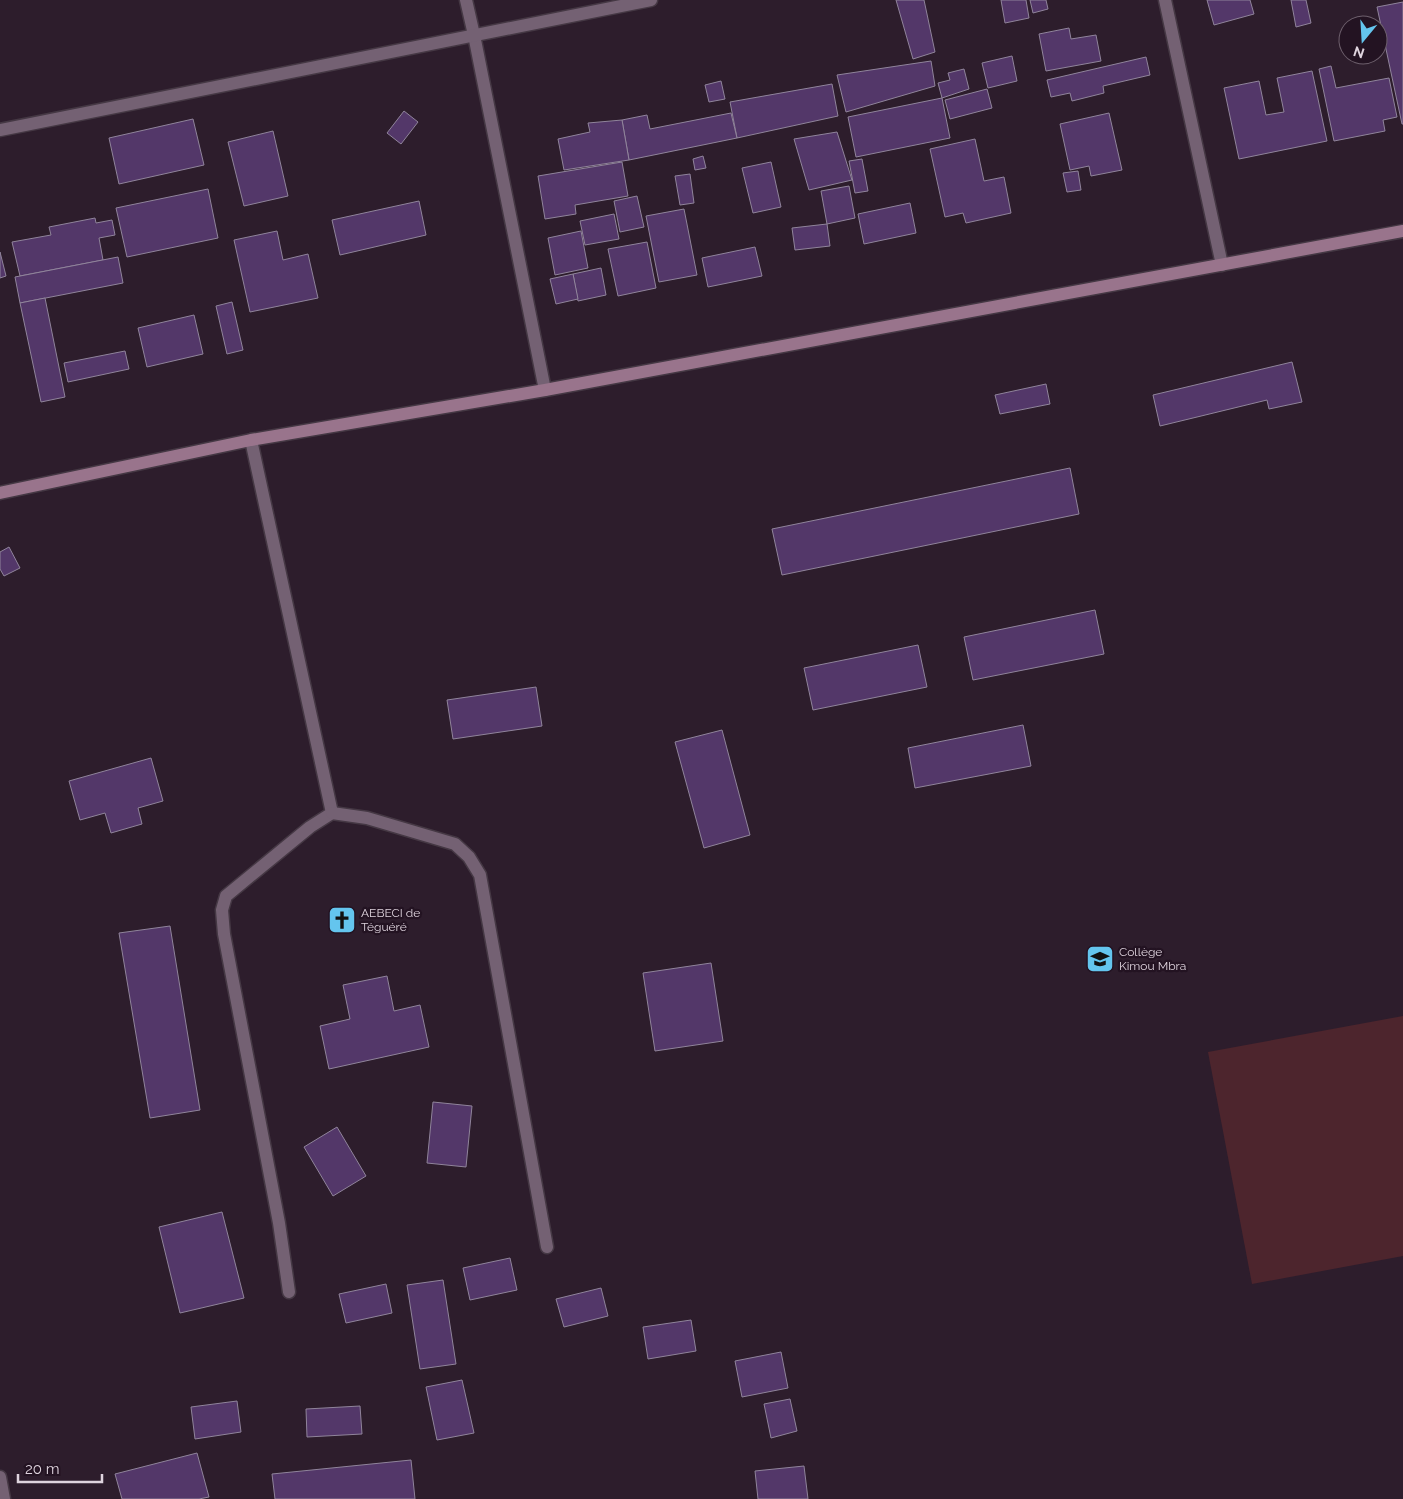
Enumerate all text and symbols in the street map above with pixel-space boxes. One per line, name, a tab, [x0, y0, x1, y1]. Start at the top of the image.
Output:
north arrow	[1338, 15, 1388, 65]
text: N	[1351, 43, 1367, 62]
church icon: AEBECI de Téguéré	[327, 905, 357, 935]
place label: AEBECI de Téguéré	[361, 906, 420, 934]
school or university icon: Collège Kimou Mbra	[1085, 944, 1115, 974]
place label: Collège Kimou Mbra	[1119, 945, 1186, 973]
scale bar	[18, 1452, 101, 1484]
text: 20 m	[25, 1460, 60, 1478]

